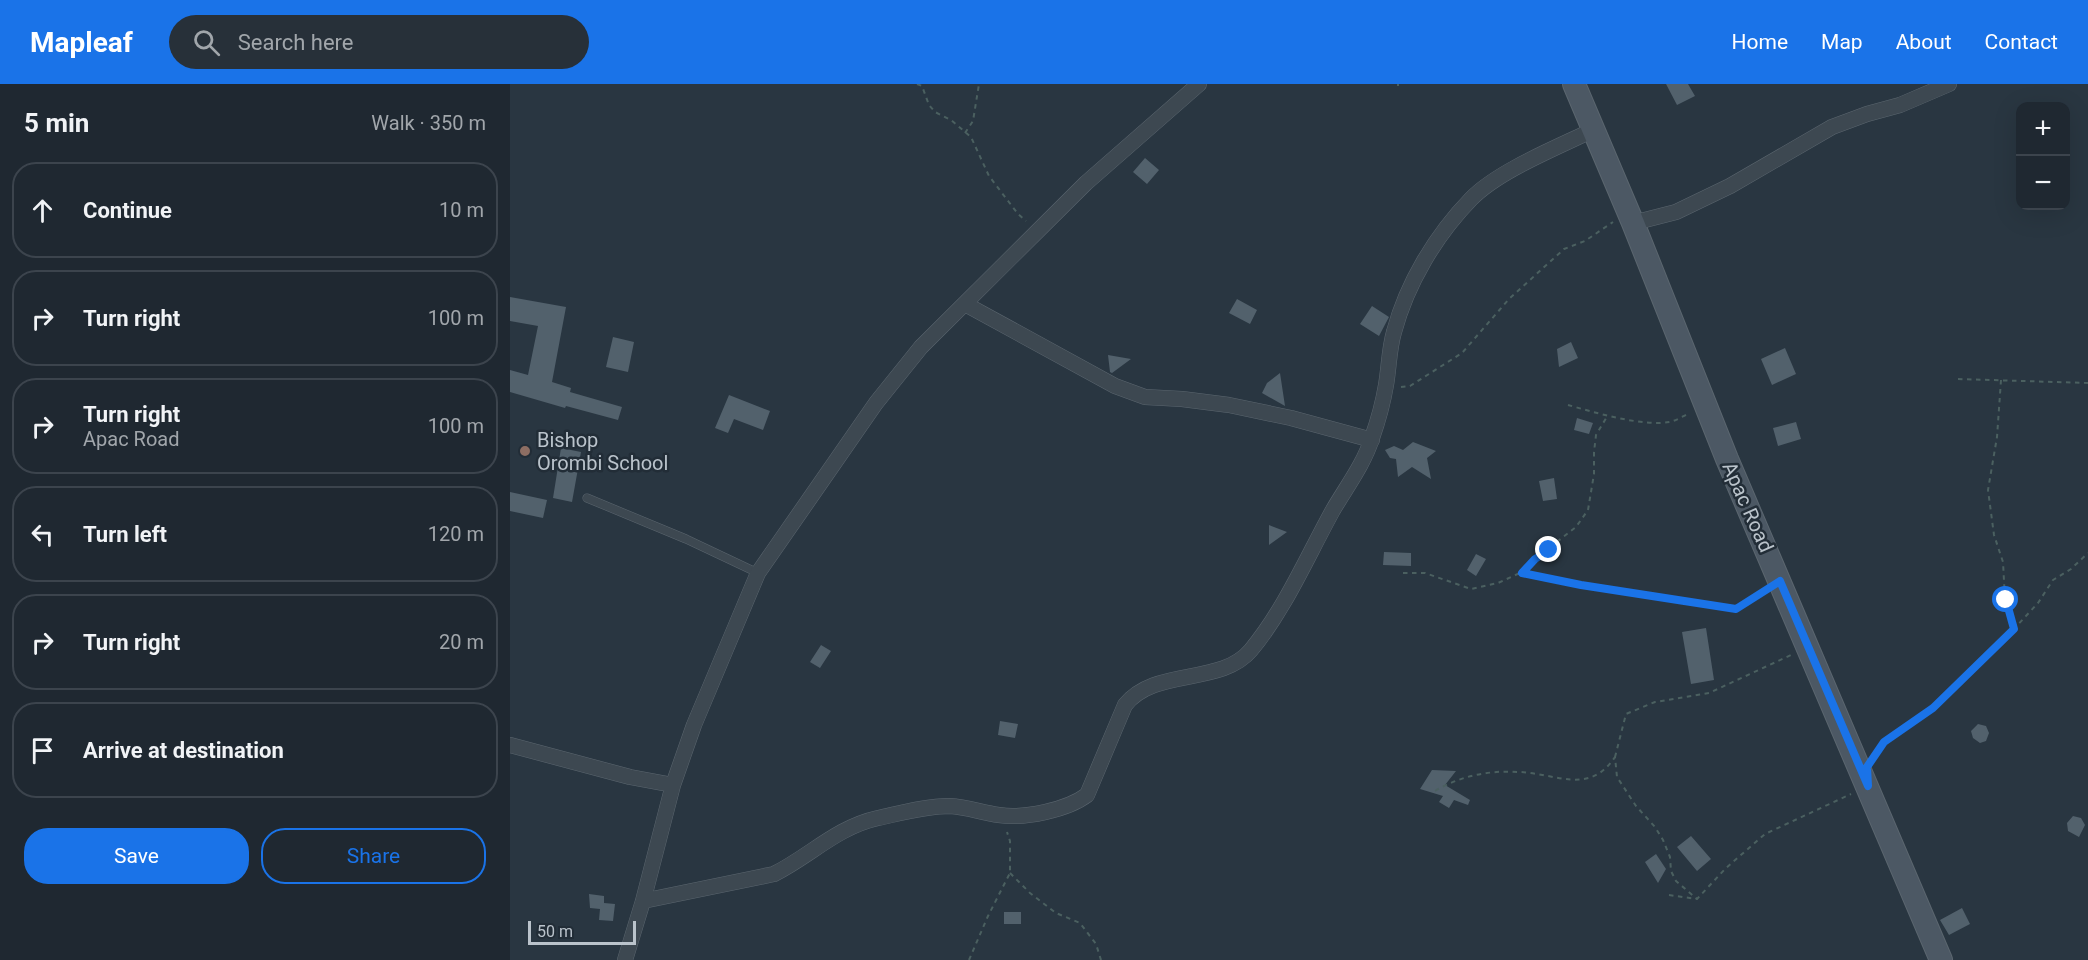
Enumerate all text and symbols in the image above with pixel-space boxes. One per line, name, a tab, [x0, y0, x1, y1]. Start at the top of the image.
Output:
search box	[169, 15, 589, 69]
text: Mapleaf	[30, 26, 133, 59]
icon: search	[190, 26, 223, 59]
text: Search here	[238, 30, 354, 55]
text: Home	[1732, 30, 1788, 54]
text: Map	[1821, 30, 1863, 54]
text: About	[1896, 30, 1952, 54]
text: Contact	[1985, 30, 2058, 54]
map controls	[2016, 102, 2070, 210]
button: +	[2016, 102, 2070, 156]
text: 5 min	[24, 108, 89, 138]
text: Walk · 350 m	[371, 111, 486, 135]
button: −	[2016, 156, 2070, 210]
icon: ahead	[26, 194, 59, 227]
text: Continue	[83, 198, 172, 223]
text: 10 m	[439, 198, 484, 222]
icon: right	[26, 302, 59, 335]
text: Turn right	[83, 306, 180, 331]
text: 100 m	[428, 306, 484, 330]
text: Turn right	[83, 402, 180, 427]
icon: right	[26, 410, 59, 443]
text: 100 m	[428, 414, 484, 438]
text: Apac Road	[83, 427, 179, 451]
place label: Bishop Orombi School	[537, 428, 668, 475]
marker: Bishop Orombi School	[518, 444, 532, 458]
street label: Apac Road	[1717, 458, 1779, 556]
icon: left	[26, 518, 59, 551]
text: Turn left	[83, 522, 167, 547]
text: 120 m	[428, 522, 484, 546]
route end	[1535, 536, 1561, 562]
route start	[1992, 586, 2018, 612]
icon: right	[26, 626, 59, 659]
text: Turn right	[83, 630, 180, 655]
text: 20 m	[439, 630, 484, 654]
icon: arrive	[26, 734, 59, 767]
text: Arrive at destination	[83, 738, 284, 763]
button: Save	[24, 828, 249, 884]
button: Share	[261, 828, 486, 884]
scale bar	[528, 918, 636, 946]
text: 50 m	[537, 922, 573, 941]

